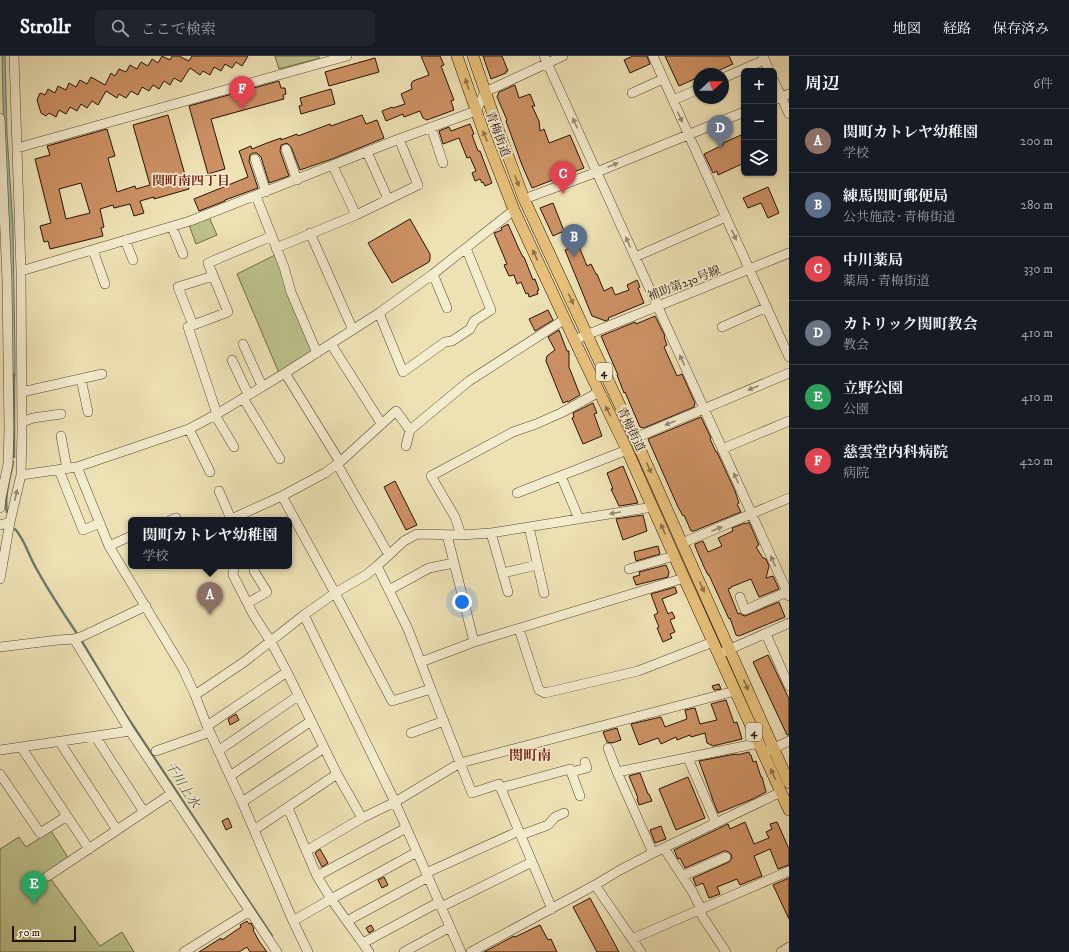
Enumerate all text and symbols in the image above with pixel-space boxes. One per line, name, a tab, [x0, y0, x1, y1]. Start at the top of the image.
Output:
search box	[95, 10, 375, 46]
text: Strollr	[20, 16, 71, 39]
icon: search	[109, 17, 131, 39]
text: ここで検索	[141, 20, 216, 39]
text: 地図	[893, 20, 921, 38]
text: 経路	[943, 20, 971, 38]
text: 保存済み	[993, 20, 1049, 38]
north arrow	[693, 68, 729, 104]
map controls	[741, 68, 777, 176]
button: +	[741, 68, 777, 104]
text: 周辺	[805, 73, 839, 95]
pin: F	[229, 76, 255, 109]
text: 6件	[1033, 76, 1053, 92]
one-way arrow	[463, 77, 469, 89]
button: −	[741, 104, 777, 140]
street label: 青梅街道	[482, 109, 513, 159]
one-way arrow	[677, 111, 683, 123]
pin: D	[707, 115, 733, 148]
one-way arrow	[572, 118, 578, 129]
text: 関町カトレヤ幼稚園	[843, 123, 978, 142]
one-way arrow	[481, 129, 487, 141]
text: A	[814, 133, 822, 149]
text: 200 m	[1020, 133, 1053, 149]
button: layers	[741, 140, 777, 176]
text: 学校	[843, 145, 869, 161]
pin: C	[550, 161, 576, 194]
one-way arrow	[607, 161, 619, 168]
district label: 関町南四丁目	[152, 173, 230, 189]
one-way arrow	[515, 175, 521, 187]
text: 練馬関町郵便局	[843, 187, 948, 206]
text: B	[814, 197, 822, 213]
text: 280 m	[1021, 197, 1053, 213]
text: 公共施設 · 青梅街道	[843, 209, 956, 225]
pin: B	[561, 224, 587, 257]
one-way arrow	[731, 230, 737, 241]
one-way arrow	[625, 235, 631, 247]
one-way arrow	[532, 250, 538, 261]
text: 中川薬局	[843, 251, 903, 270]
text: C	[814, 261, 822, 277]
text: 330 m	[1024, 261, 1053, 277]
street label: 補助第230号線	[646, 263, 723, 304]
text: 薬局 · 青梅街道	[843, 273, 930, 289]
one-way arrow	[568, 294, 574, 305]
text: カトリック関町教会	[843, 315, 977, 334]
text: D	[813, 325, 823, 341]
text: 410 m	[1021, 325, 1053, 341]
text: 教会	[843, 337, 869, 353]
one-way arrow	[679, 354, 685, 366]
road number: 4	[596, 363, 612, 381]
text: 立野公園	[843, 379, 903, 398]
one-way arrow	[747, 384, 759, 391]
text: E	[813, 389, 823, 405]
text: 410 m	[1021, 389, 1053, 405]
text: 公園	[843, 401, 869, 417]
street label: 青梅街道	[613, 404, 648, 454]
one-way arrow	[605, 405, 611, 417]
one-way arrow	[664, 420, 675, 426]
text: 慈雲堂内科病院	[843, 443, 948, 462]
text: F	[814, 453, 822, 469]
text: 420 m	[1020, 453, 1053, 469]
one-way arrow	[646, 463, 652, 474]
text: 病院	[843, 465, 869, 481]
one-way arrow	[733, 473, 739, 484]
one-way arrow	[14, 489, 20, 501]
one-way arrow	[608, 510, 621, 516]
popup	[128, 517, 292, 569]
one-way arrow	[659, 523, 665, 535]
one-way arrow	[712, 525, 724, 531]
text: 関町カトレヤ幼稚園	[142, 526, 278, 545]
text: 学校	[142, 548, 169, 564]
one-way arrow	[770, 555, 776, 566]
one-way arrow	[699, 581, 705, 592]
pin: A	[197, 582, 223, 615]
your location	[452, 592, 472, 612]
one-way arrow	[743, 679, 749, 691]
road number: 4	[746, 723, 762, 741]
district label: 関町南	[509, 747, 551, 765]
water label: 千川上水	[161, 758, 204, 812]
one-way arrow	[770, 769, 776, 780]
pin: E	[21, 871, 47, 904]
scale bar	[12, 924, 76, 943]
text: 50 m	[18, 926, 40, 940]

